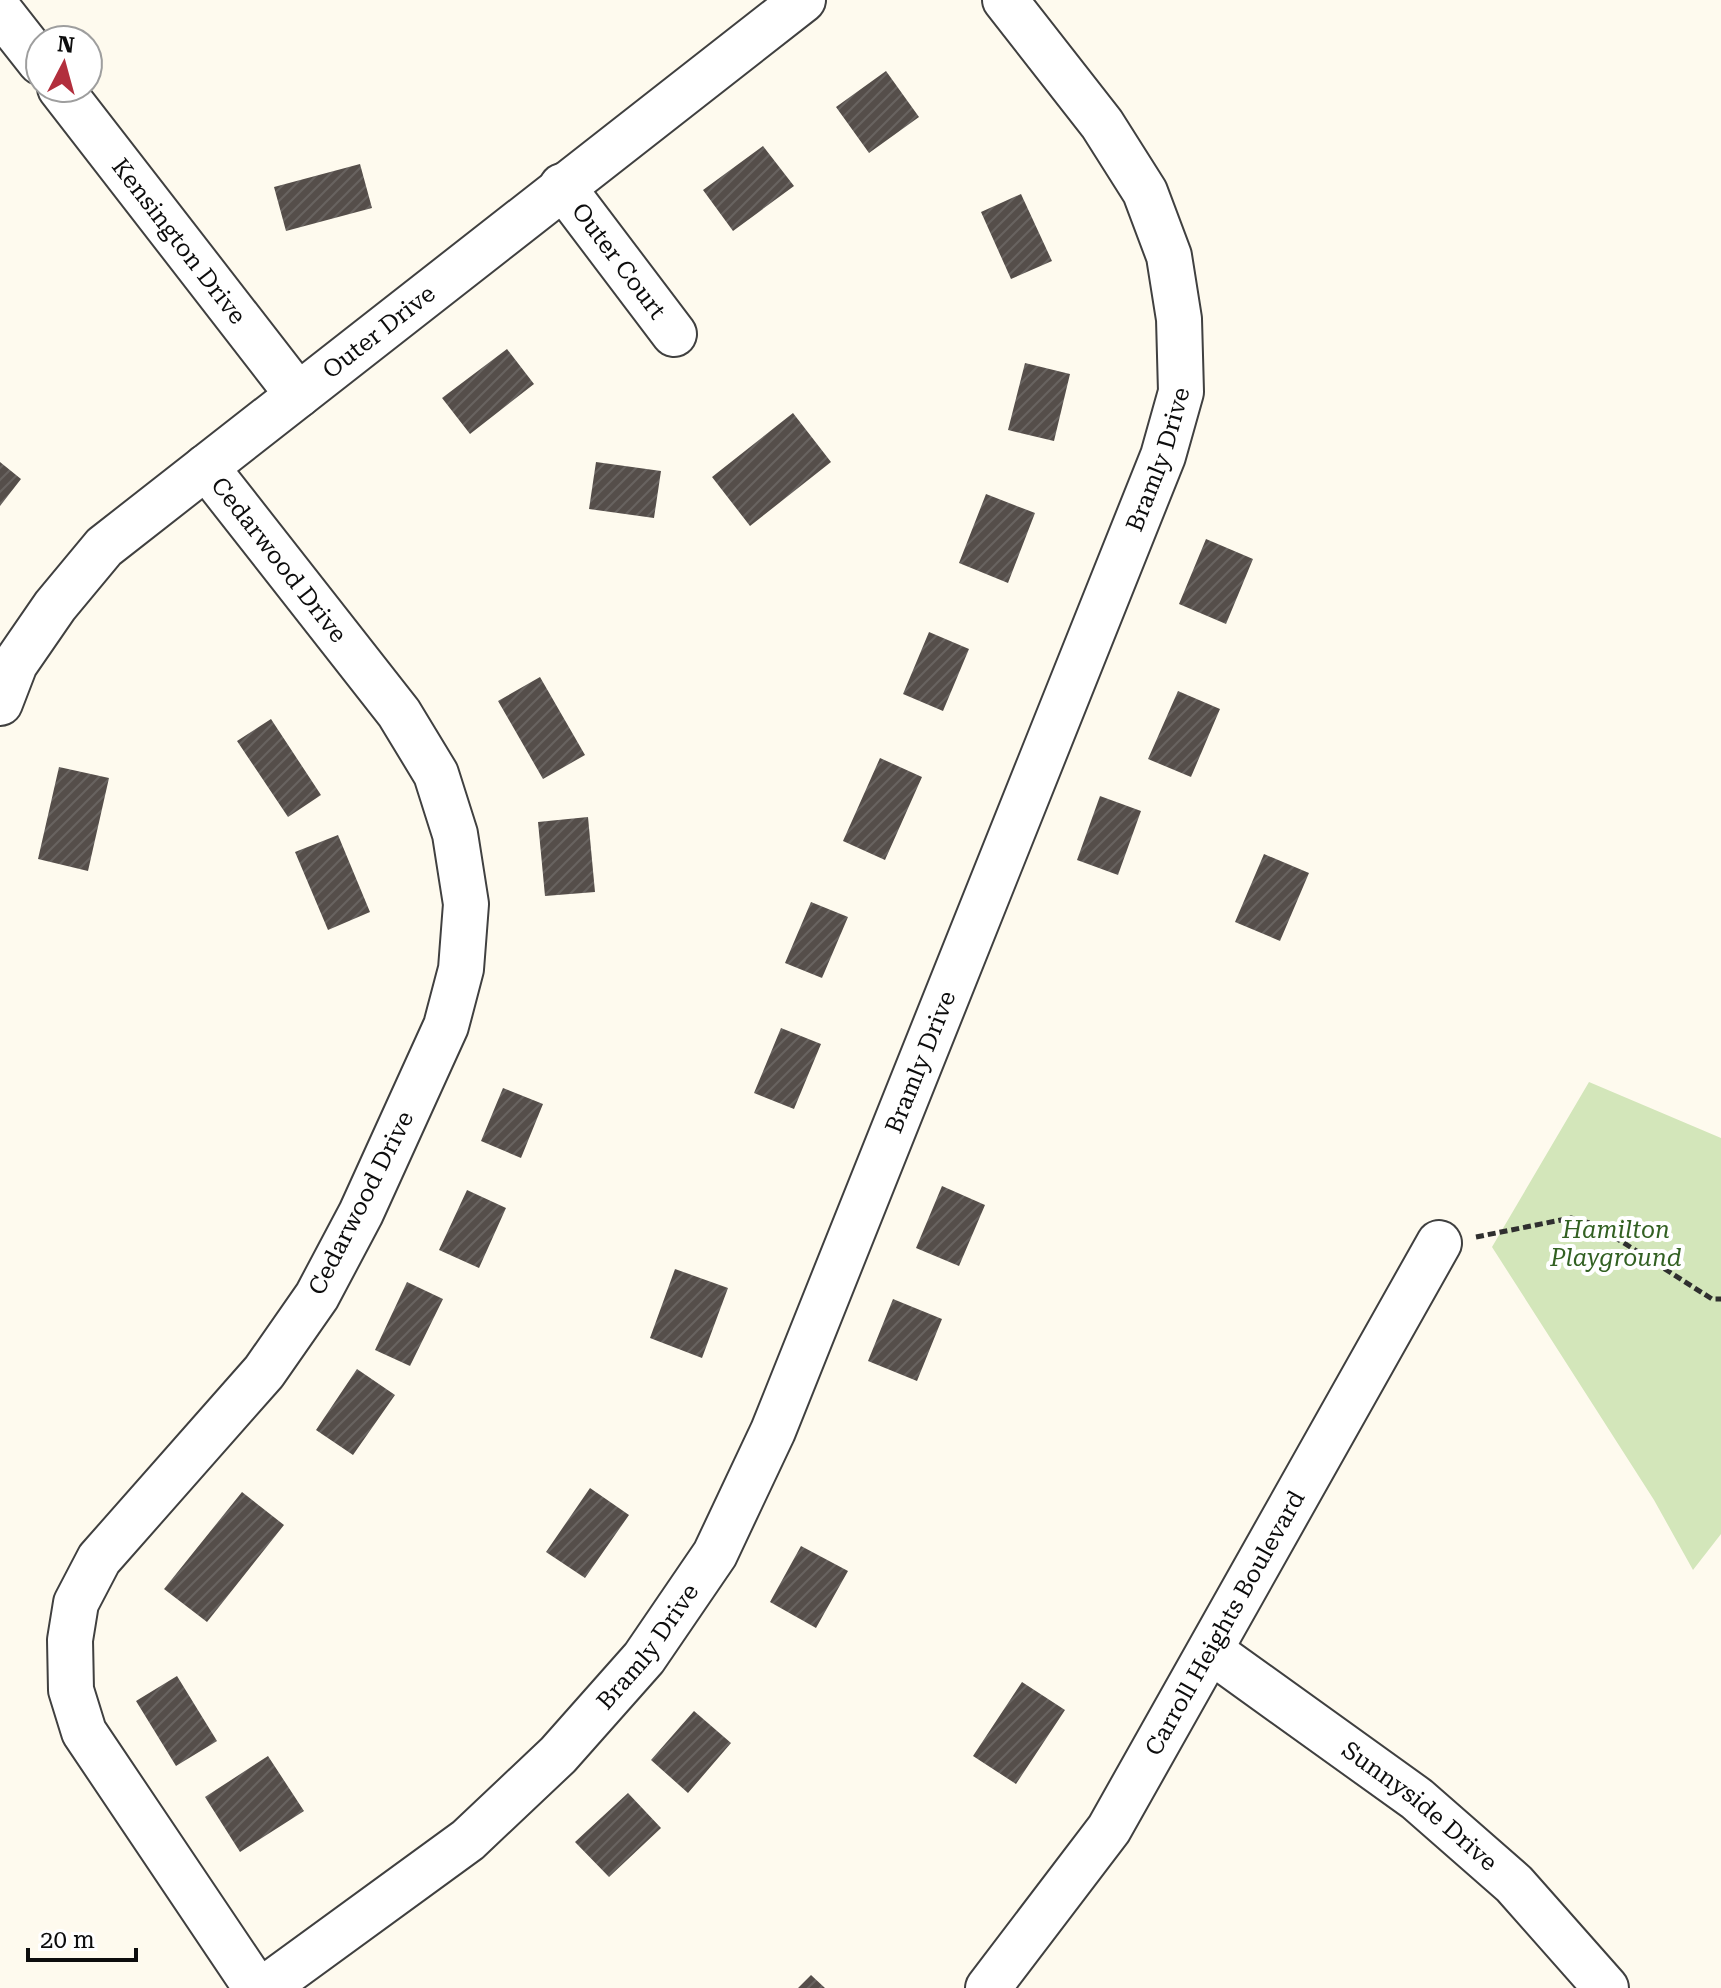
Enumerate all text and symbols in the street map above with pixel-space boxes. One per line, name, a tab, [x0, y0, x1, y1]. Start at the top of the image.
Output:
north arrow	[24, 24, 104, 104]
text: N	[56, 31, 76, 58]
street label: Kensington Drive	[106, 153, 252, 330]
street label: Outer Court	[566, 197, 672, 325]
street label: Outer Drive	[317, 279, 441, 384]
street label: Bramly Drive	[1120, 384, 1196, 535]
street label: Cedarwood Drive	[205, 472, 352, 648]
street label: Bramly Drive	[880, 987, 962, 1137]
street label: Cedarwood Drive	[303, 1107, 419, 1299]
park label: Hamilton Playground	[1549, 1216, 1682, 1272]
street label: Carroll Heights Boulevard	[1139, 1486, 1311, 1760]
street label: Bramly Drive	[591, 1579, 704, 1715]
street label: Sunnyside Drive	[1336, 1736, 1503, 1877]
scale bar	[28, 1912, 136, 1962]
text: 20 m	[40, 1926, 95, 1954]

